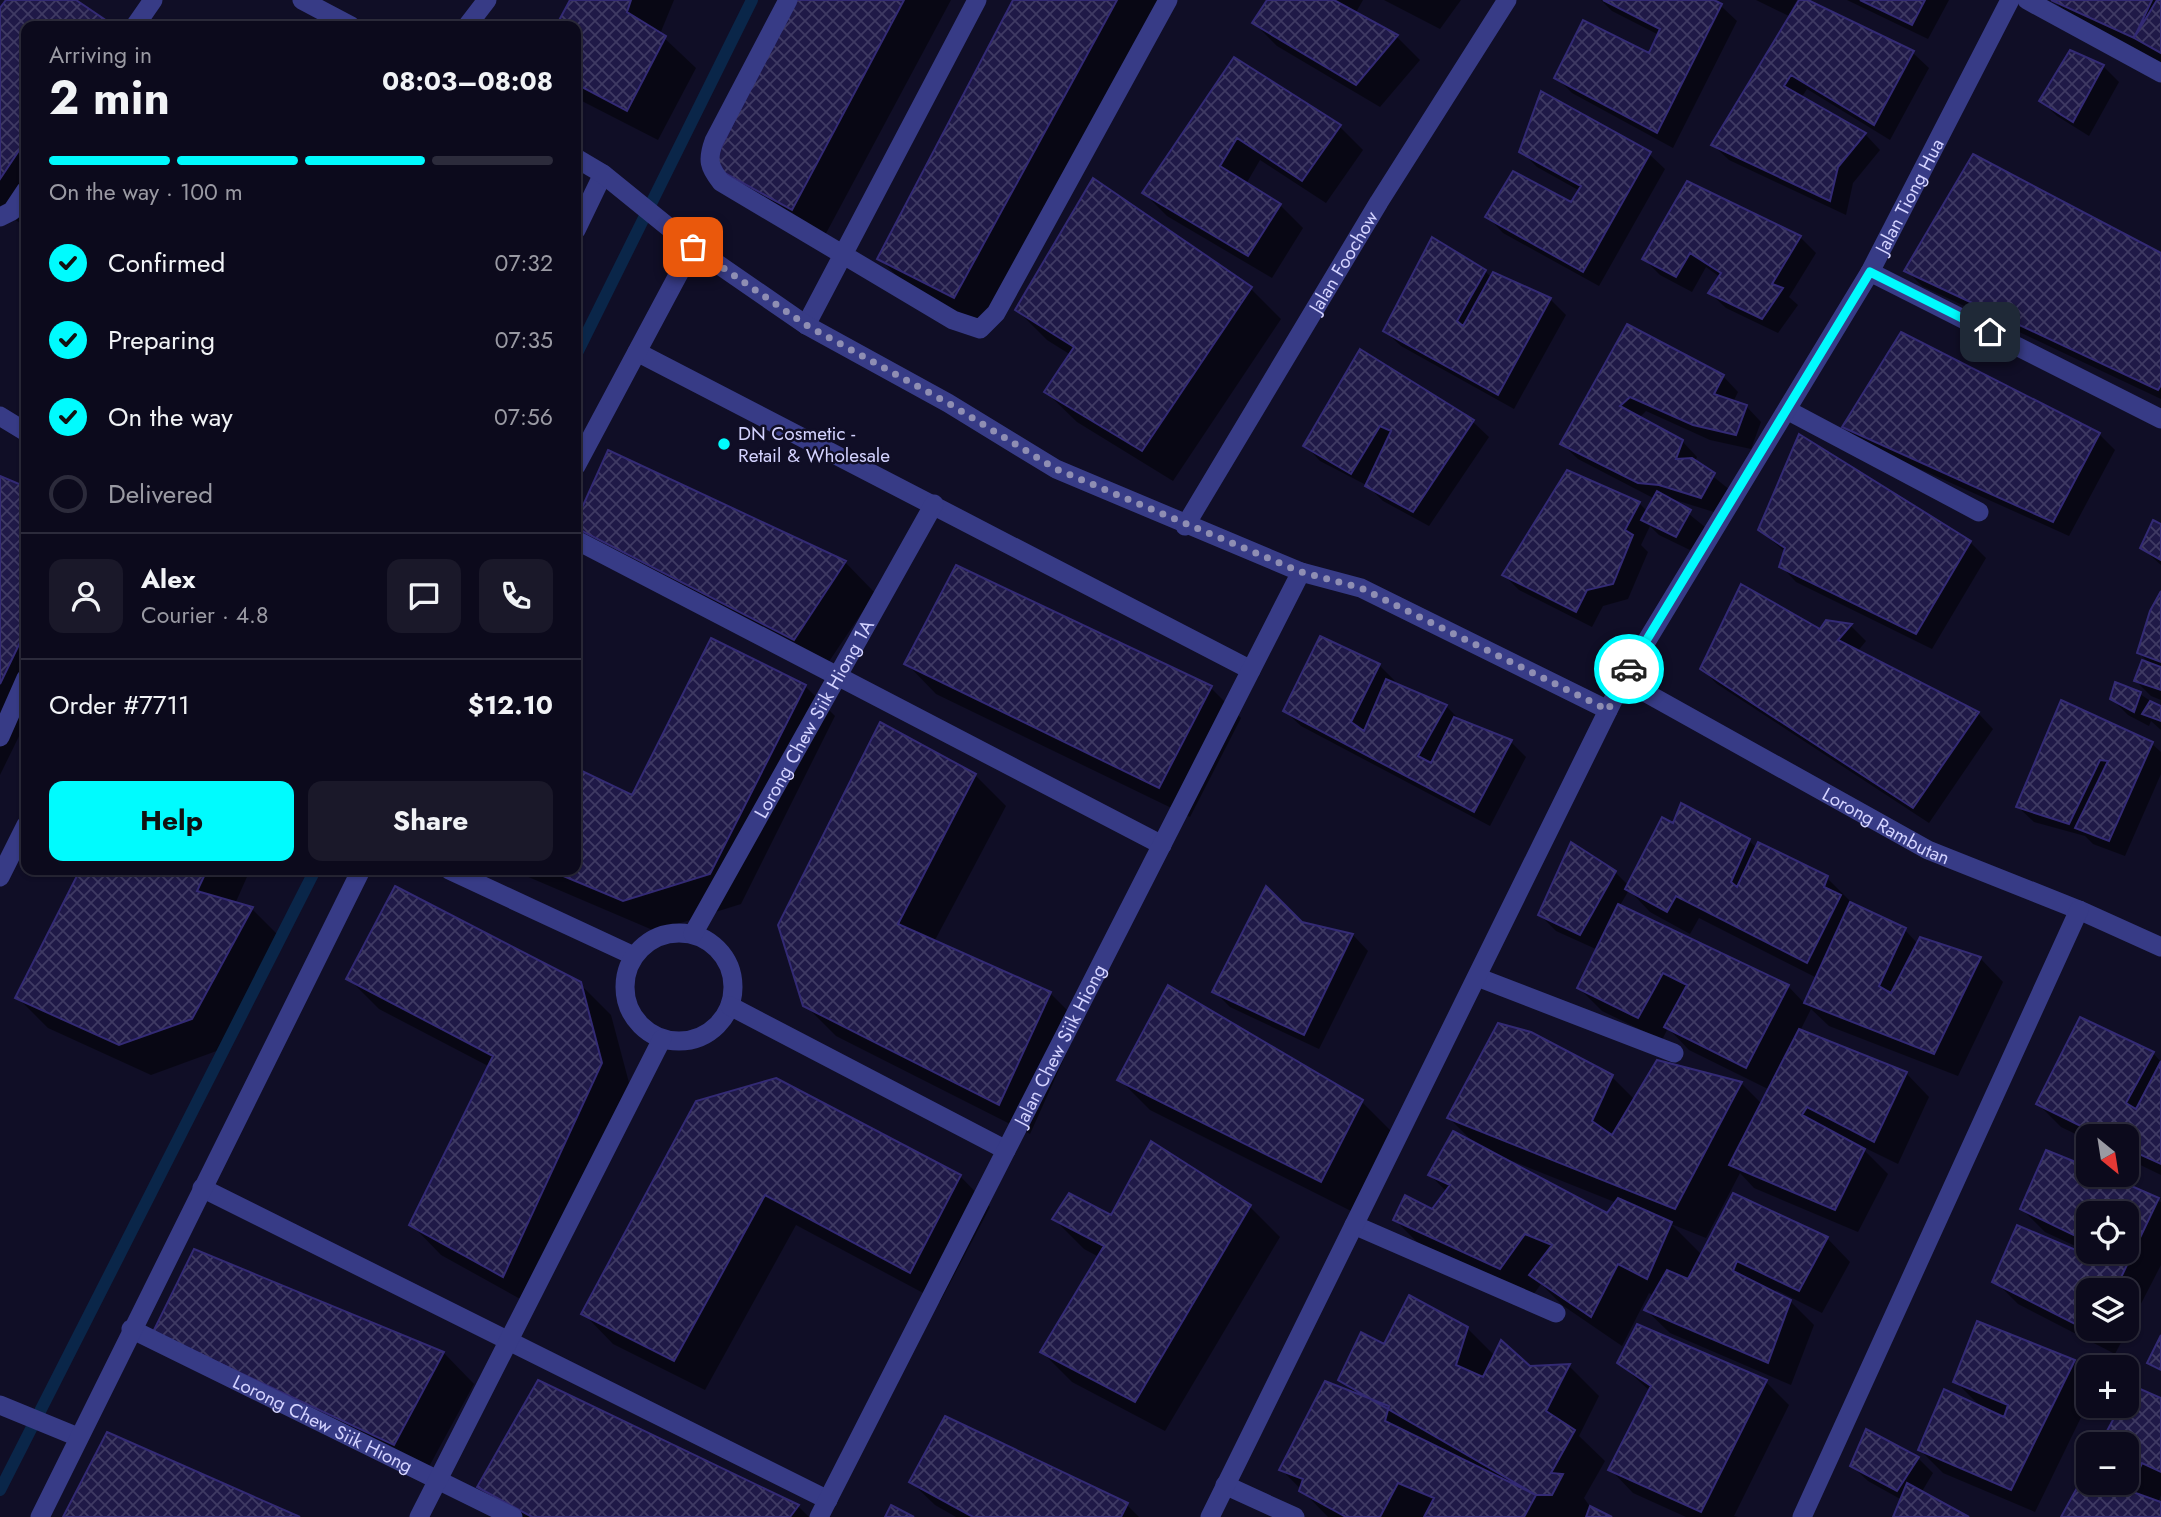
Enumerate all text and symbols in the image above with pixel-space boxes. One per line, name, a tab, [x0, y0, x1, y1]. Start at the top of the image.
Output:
text: Arriving in	[49, 38, 152, 72]
text: 08:03–08:08	[382, 62, 553, 100]
text: 2 min	[49, 65, 170, 131]
street label: Jalan Tiong Hua	[1867, 134, 1951, 261]
text: On the way · 100 m	[49, 175, 243, 209]
street label: Jalan Foochow	[1301, 206, 1385, 321]
pin	[663, 217, 723, 277]
icon: bag	[674, 228, 712, 266]
icon: check	[49, 244, 87, 282]
text: Confirmed	[108, 244, 225, 282]
text: 07:32	[495, 246, 553, 280]
pin	[1960, 302, 2020, 362]
icon: home	[1971, 313, 2009, 351]
icon: check	[49, 321, 87, 359]
text: Preparing	[108, 321, 215, 359]
text: 07:35	[495, 323, 553, 357]
icon: check	[49, 398, 87, 436]
text: On the way	[108, 398, 233, 436]
text: 07:56	[494, 400, 553, 434]
place label: DN Cosmetic - Retail & Wholesale	[738, 420, 890, 469]
marker: DN Cosmetic - Retail & Wholesale	[716, 436, 732, 452]
text: Delivered	[108, 475, 213, 513]
button: person	[49, 559, 123, 633]
button: chat	[387, 559, 461, 633]
button: phone	[479, 559, 553, 633]
text: Alex	[141, 560, 195, 598]
text: Courier · 4.8	[141, 598, 269, 632]
street label: Lorong Chew Siik Hiong 1A	[748, 614, 881, 823]
courier	[1594, 634, 1664, 704]
icon: car	[1610, 650, 1648, 688]
text: Order #7711	[49, 686, 190, 724]
text: $12.10	[468, 686, 553, 724]
button: Help	[49, 781, 294, 861]
button: Share	[308, 781, 553, 861]
street label: Lorong Rambutan	[1817, 781, 1954, 871]
street label: Jalan Chew Siik Hiong	[1006, 960, 1113, 1133]
north arrow	[2076, 1124, 2138, 1186]
map controls	[2076, 1124, 2139, 1495]
button: locate	[2076, 1201, 2139, 1264]
button: layers	[2076, 1278, 2139, 1341]
button: +	[2076, 1355, 2139, 1418]
street label: Lorong Chew Siik Hiong	[228, 1368, 417, 1480]
button: −	[2076, 1432, 2139, 1495]

